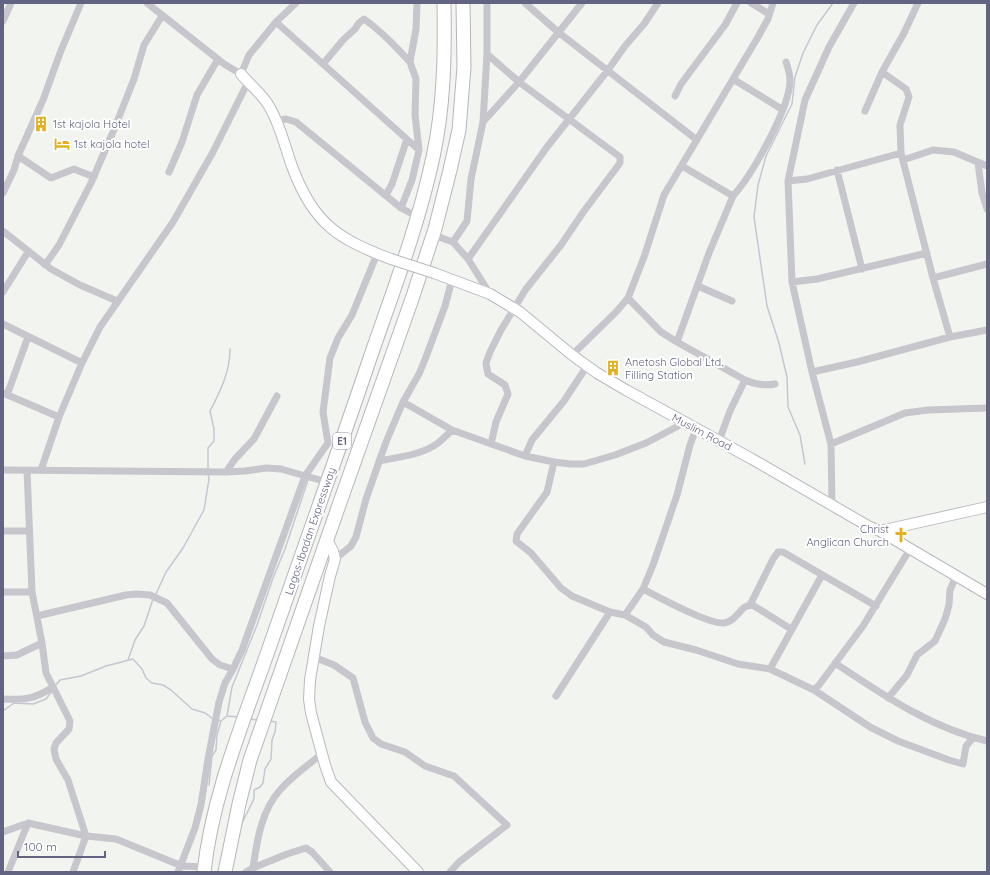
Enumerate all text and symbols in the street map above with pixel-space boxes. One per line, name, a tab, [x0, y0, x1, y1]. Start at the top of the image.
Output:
building icon: 1st kajola Hotel	[32, 115, 50, 133]
place label: 1st kajola Hotel	[53, 117, 130, 131]
hotel icon: 1st kajola hotel	[53, 135, 71, 153]
place label: 1st kajola hotel	[74, 137, 150, 151]
place label: Anetosh Global Ltd. Filling Station	[625, 355, 723, 382]
building icon: Anetosh Global Ltd. Filling Station	[604, 359, 622, 377]
street label: Muslim Road	[670, 410, 734, 454]
road number: E1	[333, 433, 351, 449]
street label: Lagos-Ibadan Expressway	[282, 465, 338, 597]
place label: Christ Anglican Church	[806, 522, 889, 549]
church icon: Christ Anglican Church	[892, 526, 910, 544]
scale bar	[18, 833, 105, 859]
text: 100 m	[24, 839, 57, 854]

